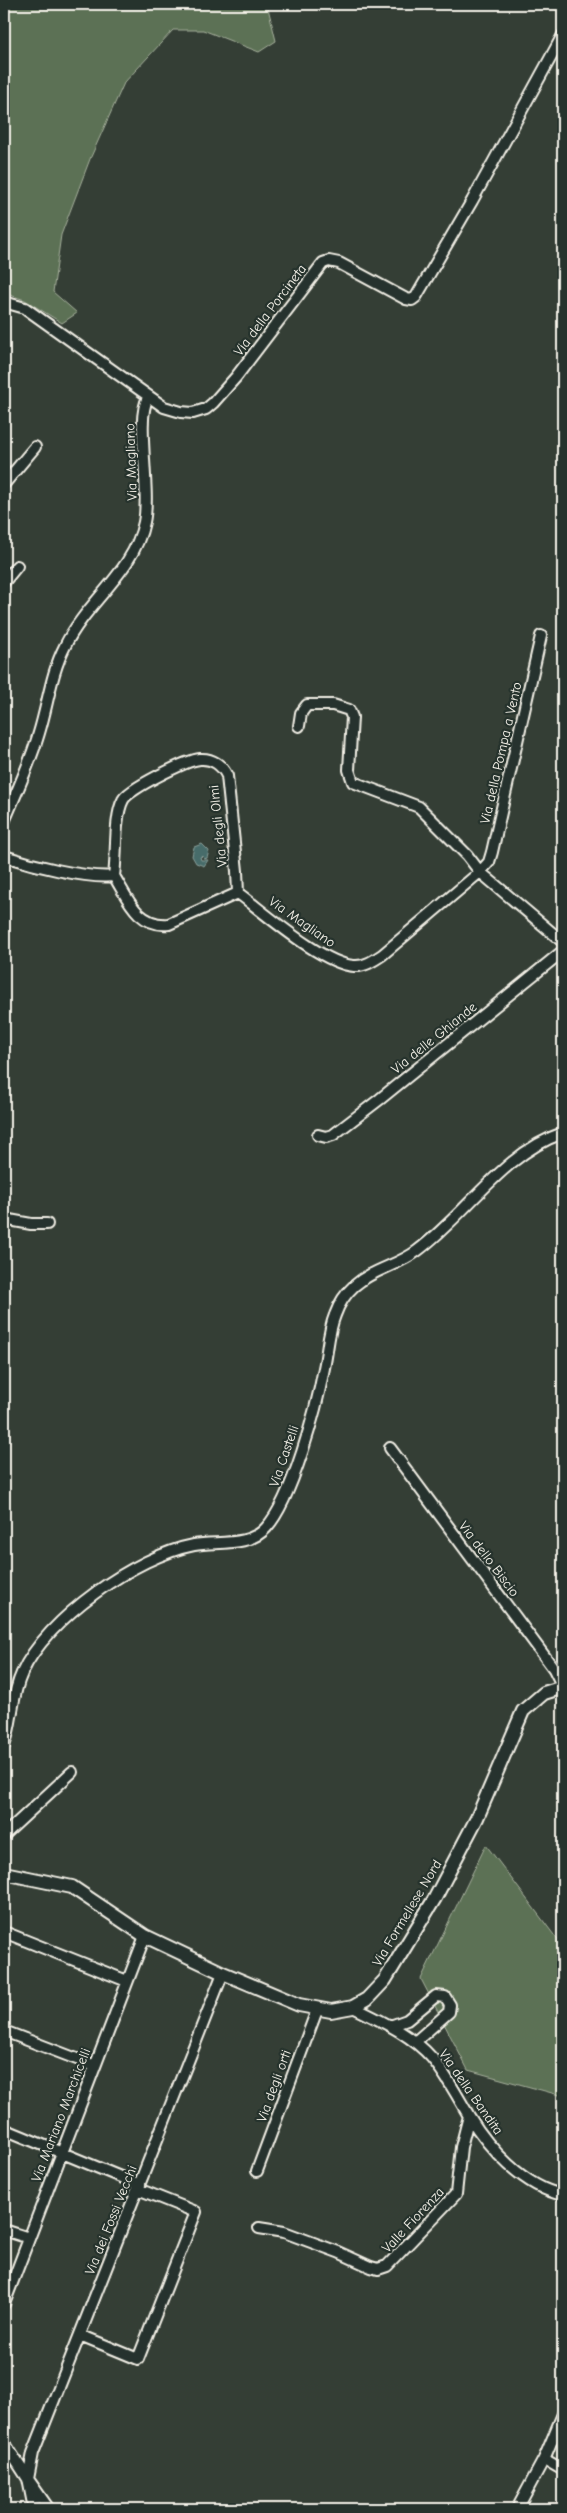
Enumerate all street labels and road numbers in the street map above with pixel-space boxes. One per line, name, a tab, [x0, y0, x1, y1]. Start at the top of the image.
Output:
street label: Via della Porcineta	[230, 261, 310, 359]
street label: Via Magliano	[121, 423, 141, 501]
street label: Via della Pompa a Vento	[476, 680, 526, 826]
street label: Via degli Olmi	[205, 784, 231, 868]
street label: Via Magliano	[265, 893, 339, 951]
street label: Via delle Ghiande	[388, 998, 480, 1078]
street label: Via Castelli	[266, 1423, 302, 1489]
street label: Via dello Biscio	[455, 1518, 523, 1600]
street label: Via Formellese Nord	[368, 1857, 446, 1969]
street label: Via Mariano Marchicelli	[28, 2046, 94, 2184]
street label: Via della Bandita	[435, 2046, 507, 2138]
street label: Via degli orti	[253, 2048, 295, 2124]
street label: Via dei Fossi Vecchi	[81, 2163, 141, 2277]
street label: Valle Fiorenza	[378, 2184, 448, 2256]

